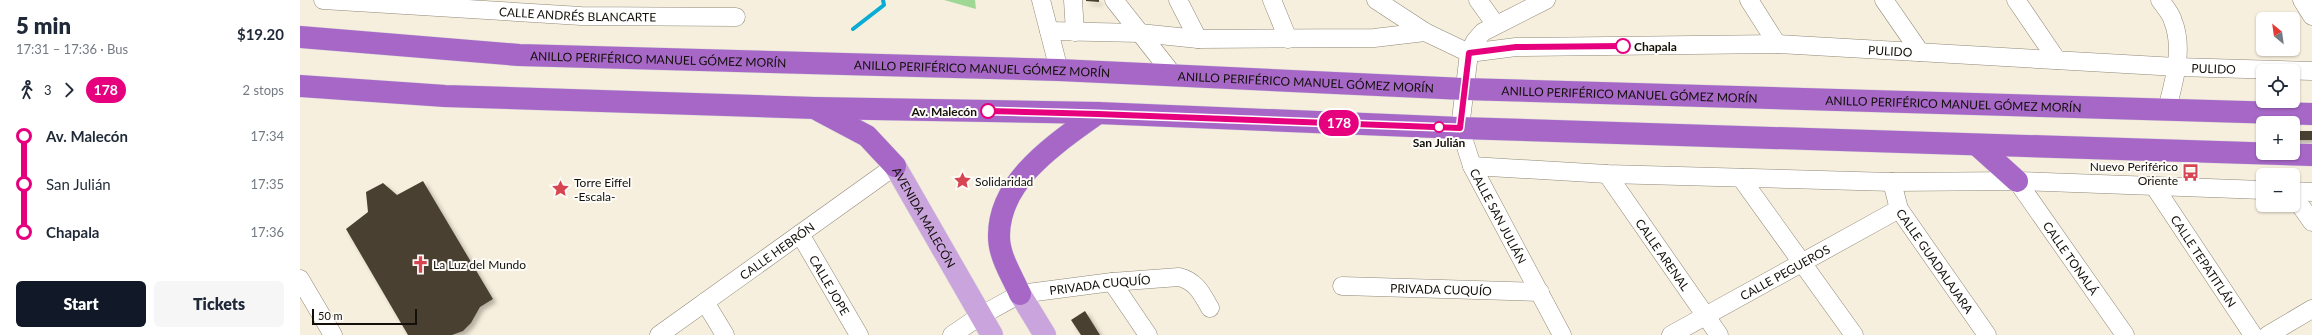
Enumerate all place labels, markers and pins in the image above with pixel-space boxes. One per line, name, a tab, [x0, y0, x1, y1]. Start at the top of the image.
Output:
marker: Chapala	[1615, 38, 1631, 54]
place label: Chapala	[1634, 39, 1677, 54]
marker: Av. Malecón	[980, 103, 996, 119]
place label: Av. Malecón	[910, 104, 977, 119]
marker: San Julián	[1433, 121, 1445, 133]
place label: San Julián	[1413, 135, 1466, 150]
place label: Nuevo Periférico Oriente	[2090, 159, 2178, 188]
bus stop icon: Nuevo Periférico Oriente	[2181, 163, 2201, 183]
place icon: Solidaridad	[952, 171, 972, 191]
place label: Solidaridad	[975, 174, 1033, 189]
place label: Torre Eiffel -Escala-	[574, 175, 631, 204]
place icon: Torre Eiffel -Escala-	[551, 179, 571, 199]
church icon: La Luz del Mundo	[410, 254, 430, 274]
place label: La Luz del Mundo	[433, 257, 526, 272]

